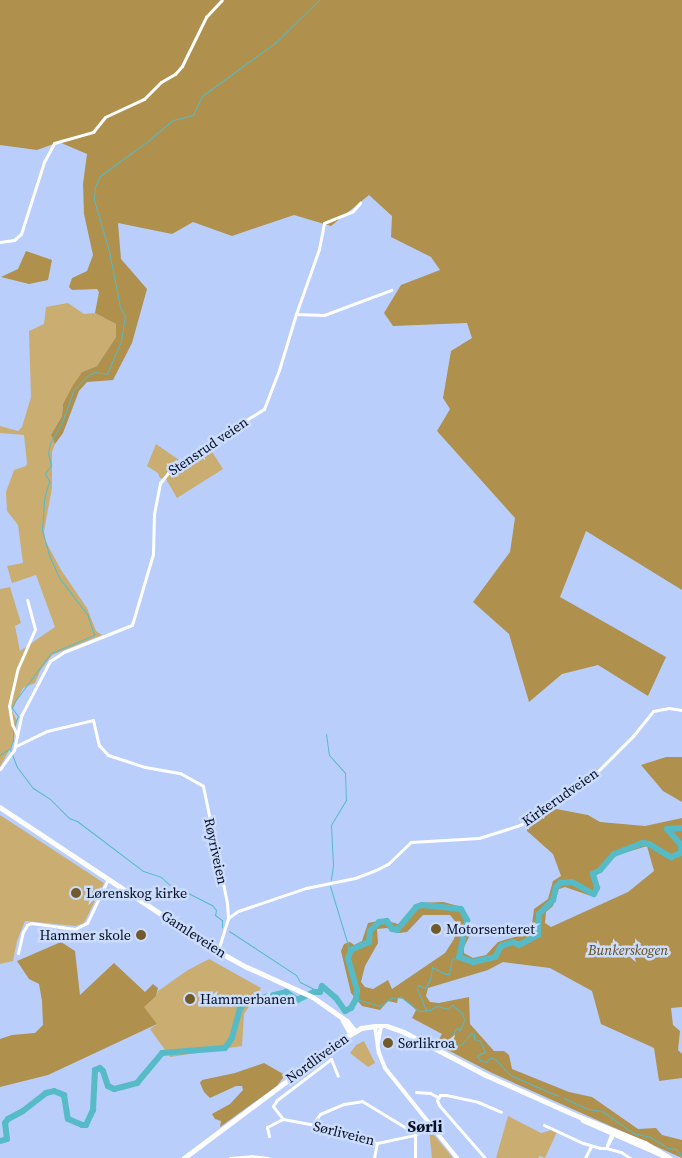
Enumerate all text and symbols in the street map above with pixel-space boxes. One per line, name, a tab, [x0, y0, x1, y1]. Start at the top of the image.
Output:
street label: Stensrud veien	[165, 413, 251, 479]
street label: Kirkerudveien	[519, 765, 601, 829]
street label: Røyriveien	[201, 816, 231, 886]
place label: Lørenskog kirke	[86, 885, 187, 901]
marker: Lørenskog kirke	[70, 887, 82, 899]
street label: Gamleveien	[158, 907, 230, 961]
place label: Motorsenteret	[446, 921, 535, 937]
marker: Motorsenteret	[430, 923, 442, 935]
place label: Hammer skole	[39, 927, 131, 943]
marker: Hammer skole	[135, 929, 147, 941]
park label: Bunkerskogen	[588, 942, 668, 958]
place label: Hammerbanen	[200, 991, 295, 1007]
marker: Hammerbanen	[184, 993, 196, 1005]
street label: Nordliveien	[282, 1030, 352, 1086]
place label: Sørlikroa	[398, 1035, 455, 1051]
marker: Sørlikroa	[382, 1037, 394, 1049]
district label: Sørli	[408, 1116, 442, 1136]
street label: Sørliveien	[312, 1117, 376, 1149]

